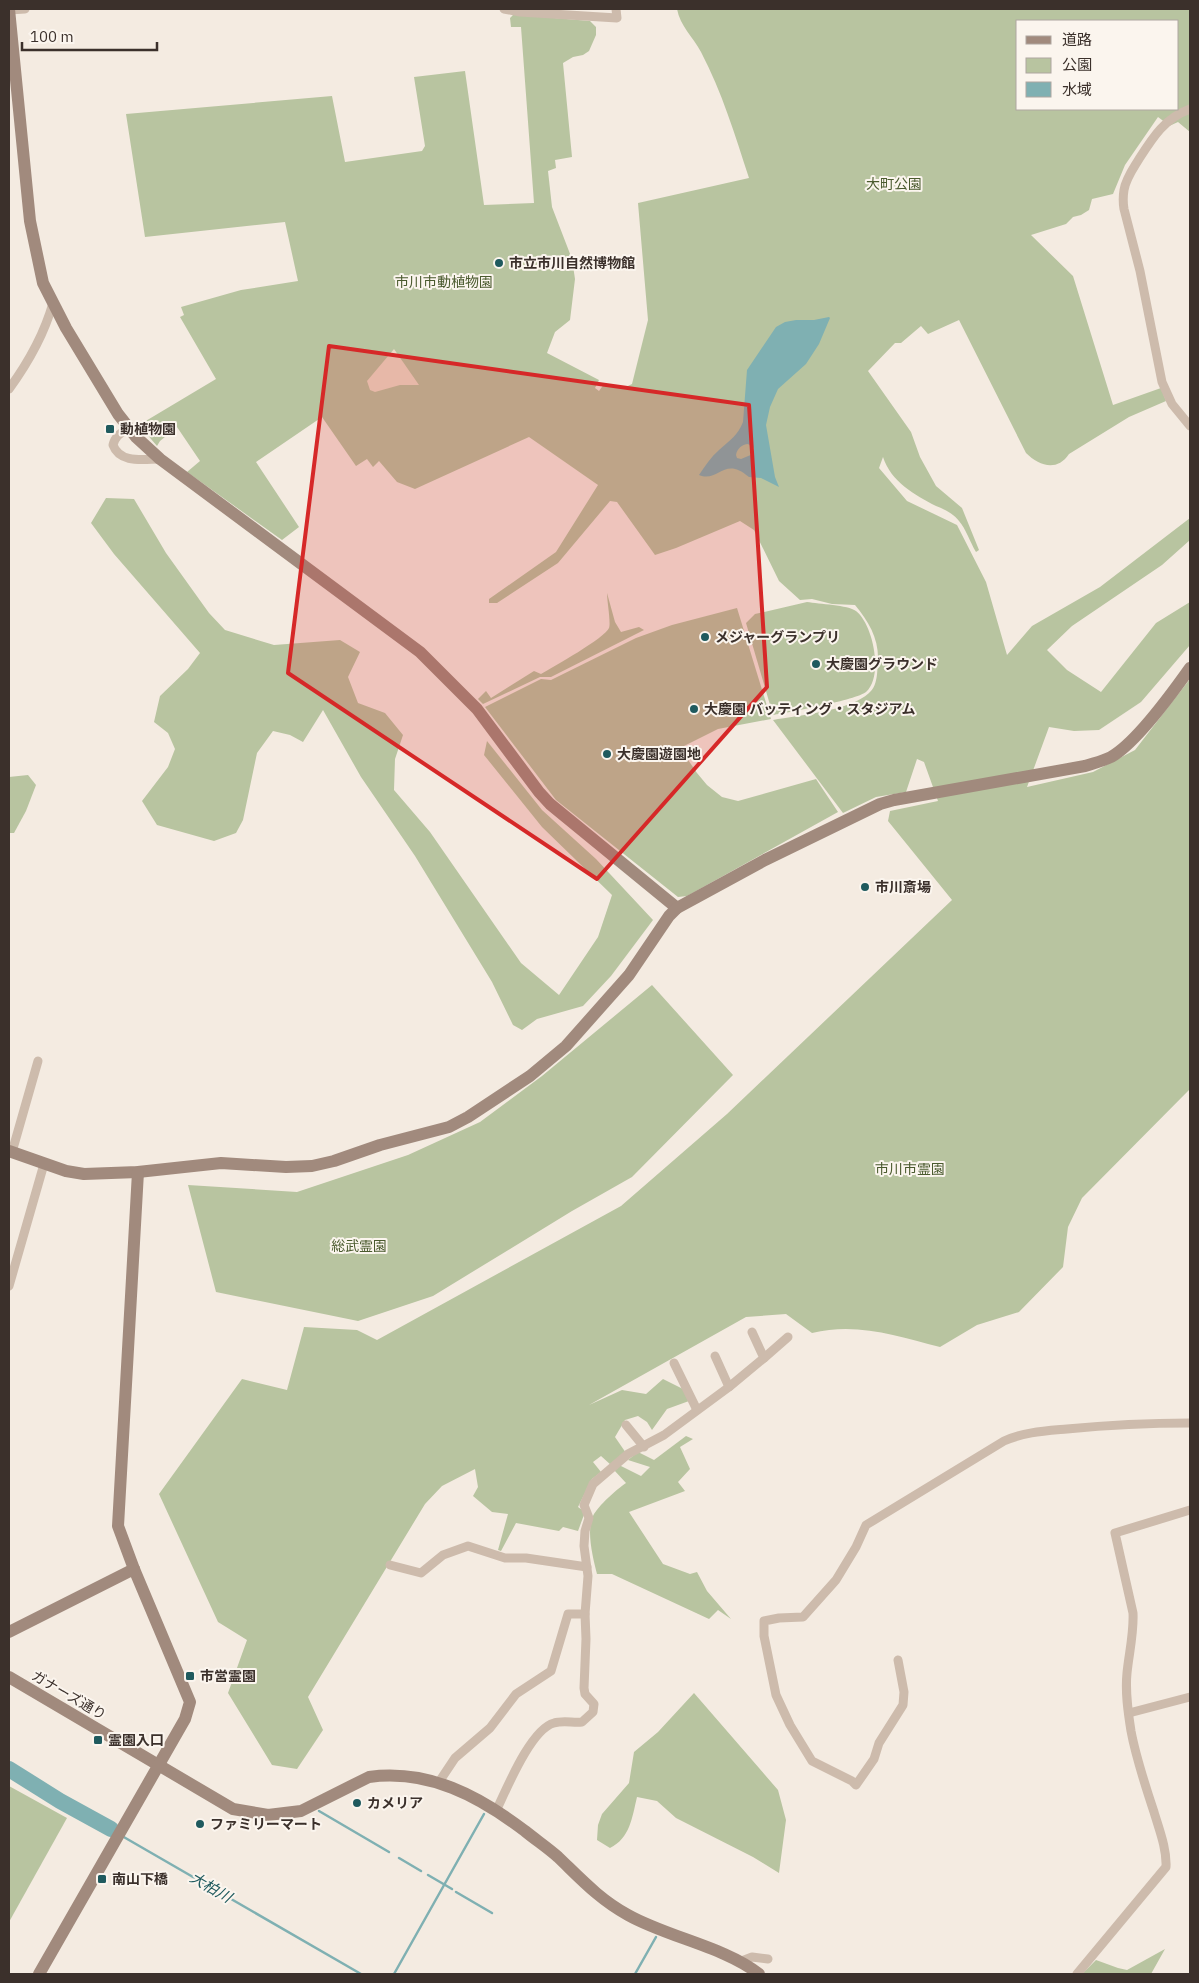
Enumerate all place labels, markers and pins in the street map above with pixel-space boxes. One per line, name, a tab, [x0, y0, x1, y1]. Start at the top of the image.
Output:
place label: 市立市川自然博物館	[509, 254, 635, 272]
marker: 市立市川自然博物館	[493, 257, 505, 269]
place label: 動植物園	[120, 420, 176, 438]
marker: 動植物園	[104, 423, 116, 435]
place label: メジャーグランプリ	[715, 628, 840, 646]
marker: メジャーグランプリ	[699, 631, 711, 643]
place label: 大慶園グラウンド	[826, 655, 938, 673]
marker: 大慶園グラウンド	[810, 658, 822, 670]
place label: 大慶園 バッティング・スタジアム	[704, 700, 915, 718]
marker: 大慶園 バッティング・スタジアム	[688, 703, 700, 715]
place label: 大慶園遊園地	[617, 745, 701, 763]
marker: 大慶園遊園地	[601, 748, 613, 760]
place label: 市川斎場	[875, 878, 931, 896]
marker: 市川斎場	[859, 881, 871, 893]
place label: 市営霊園	[200, 1667, 256, 1685]
marker: 市営霊園	[184, 1670, 196, 1682]
place label: 霊園入口	[108, 1731, 164, 1749]
marker: 霊園入口	[92, 1734, 104, 1746]
place label: カメリア	[367, 1794, 423, 1812]
marker: カメリア	[351, 1797, 363, 1809]
place label: ファミリーマート	[210, 1815, 322, 1833]
marker: ファミリーマート	[194, 1818, 206, 1830]
place label: 南山下橋	[112, 1870, 168, 1888]
marker: 南山下橋	[96, 1873, 108, 1885]

